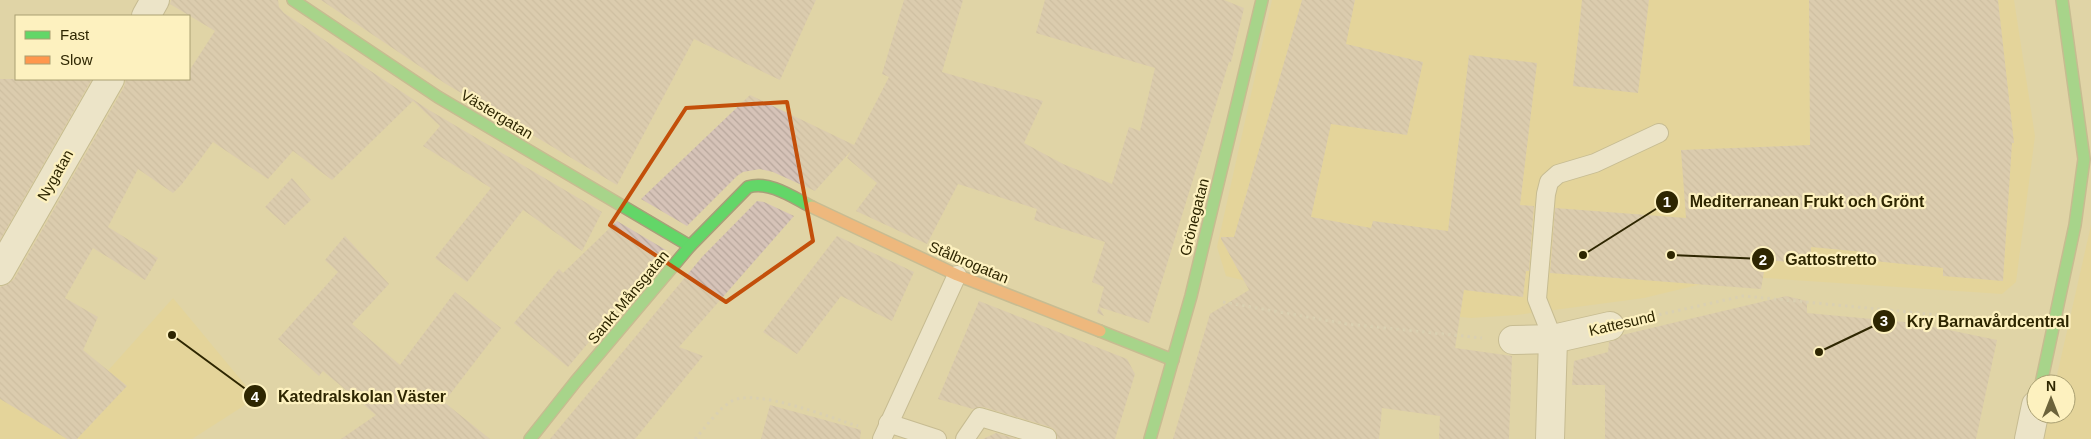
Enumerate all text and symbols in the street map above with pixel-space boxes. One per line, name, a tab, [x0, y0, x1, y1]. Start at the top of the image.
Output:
legend	[15, 15, 190, 80]
text: Fast	[60, 26, 90, 43]
text: Slow	[60, 51, 93, 68]
street label: Västergatan	[458, 86, 536, 142]
street label: Nygatan	[34, 147, 76, 203]
street label: Grönegatan	[1176, 177, 1212, 257]
callout: Mediterranean Frukt och Grönt	[1655, 186, 1935, 217]
text: 1	[1663, 193, 1671, 210]
text: Mediterranean Frukt och Grönt	[1690, 193, 1925, 210]
street label: Stålbrogatan	[927, 238, 1011, 286]
callout: Gattostretto	[1750, 244, 1887, 275]
street label: Sankt Månsgatan	[584, 247, 672, 347]
text: 2	[1759, 251, 1767, 268]
text: Gattostretto	[1785, 251, 1877, 268]
callout: Kry Barnavårdcentral	[1872, 306, 2079, 337]
street label: Kattesund	[1587, 307, 1657, 339]
text: 3	[1880, 312, 1888, 329]
text: Kry Barnavårdcentral	[1907, 313, 2069, 330]
north arrow	[2026, 374, 2076, 424]
text: N	[2046, 378, 2056, 394]
callout: Katedralskolan Väster	[243, 381, 456, 412]
text: 4	[251, 388, 260, 405]
text: Katedralskolan Väster	[278, 388, 446, 405]

